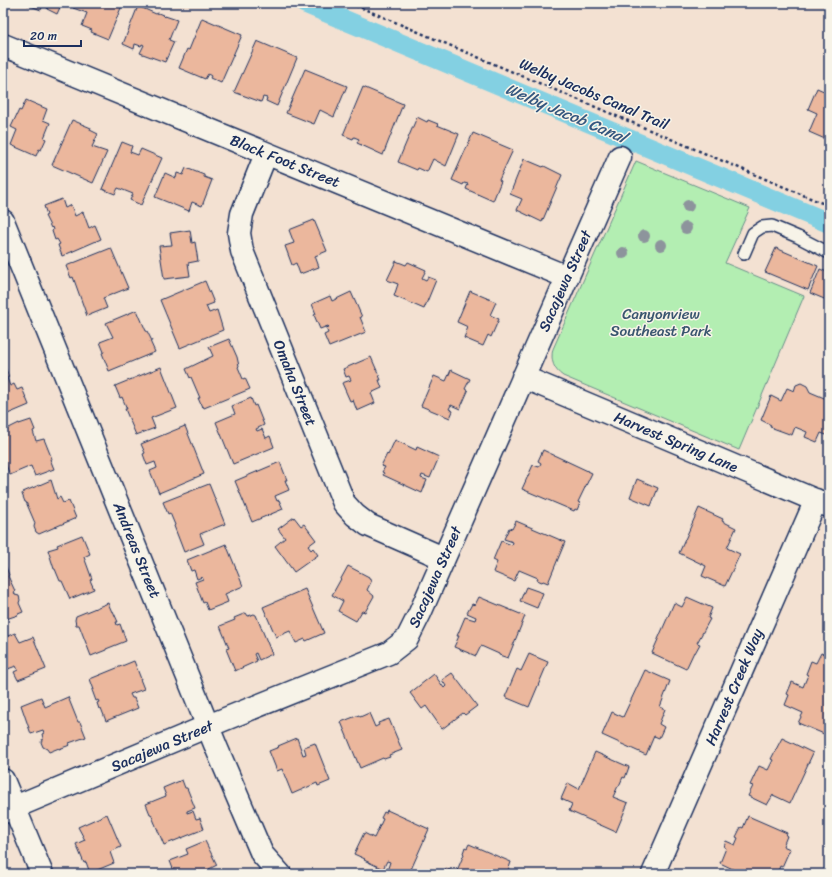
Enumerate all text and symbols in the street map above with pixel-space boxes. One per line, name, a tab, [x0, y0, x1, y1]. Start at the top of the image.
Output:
scale bar	[24, 22, 81, 48]
text: 20 m	[30, 25, 57, 47]
street label: Welby Jacobs Canal Trail	[515, 51, 674, 138]
water label: Welby Jacob Canal	[501, 74, 634, 153]
street label: Black Foot Street	[226, 127, 345, 195]
street label: Sacajewa Street	[531, 225, 599, 336]
park label: Canyonview Southeast Park	[610, 301, 712, 344]
street label: Omaha Street	[266, 336, 324, 431]
street label: Harvest Spring Lane	[610, 404, 742, 480]
street label: Andreas Street	[106, 497, 168, 602]
street label: Sacajewa Street	[401, 521, 469, 632]
street label: Harvest Creek Way	[698, 624, 770, 750]
street label: Sacajewa Street	[107, 712, 218, 779]

